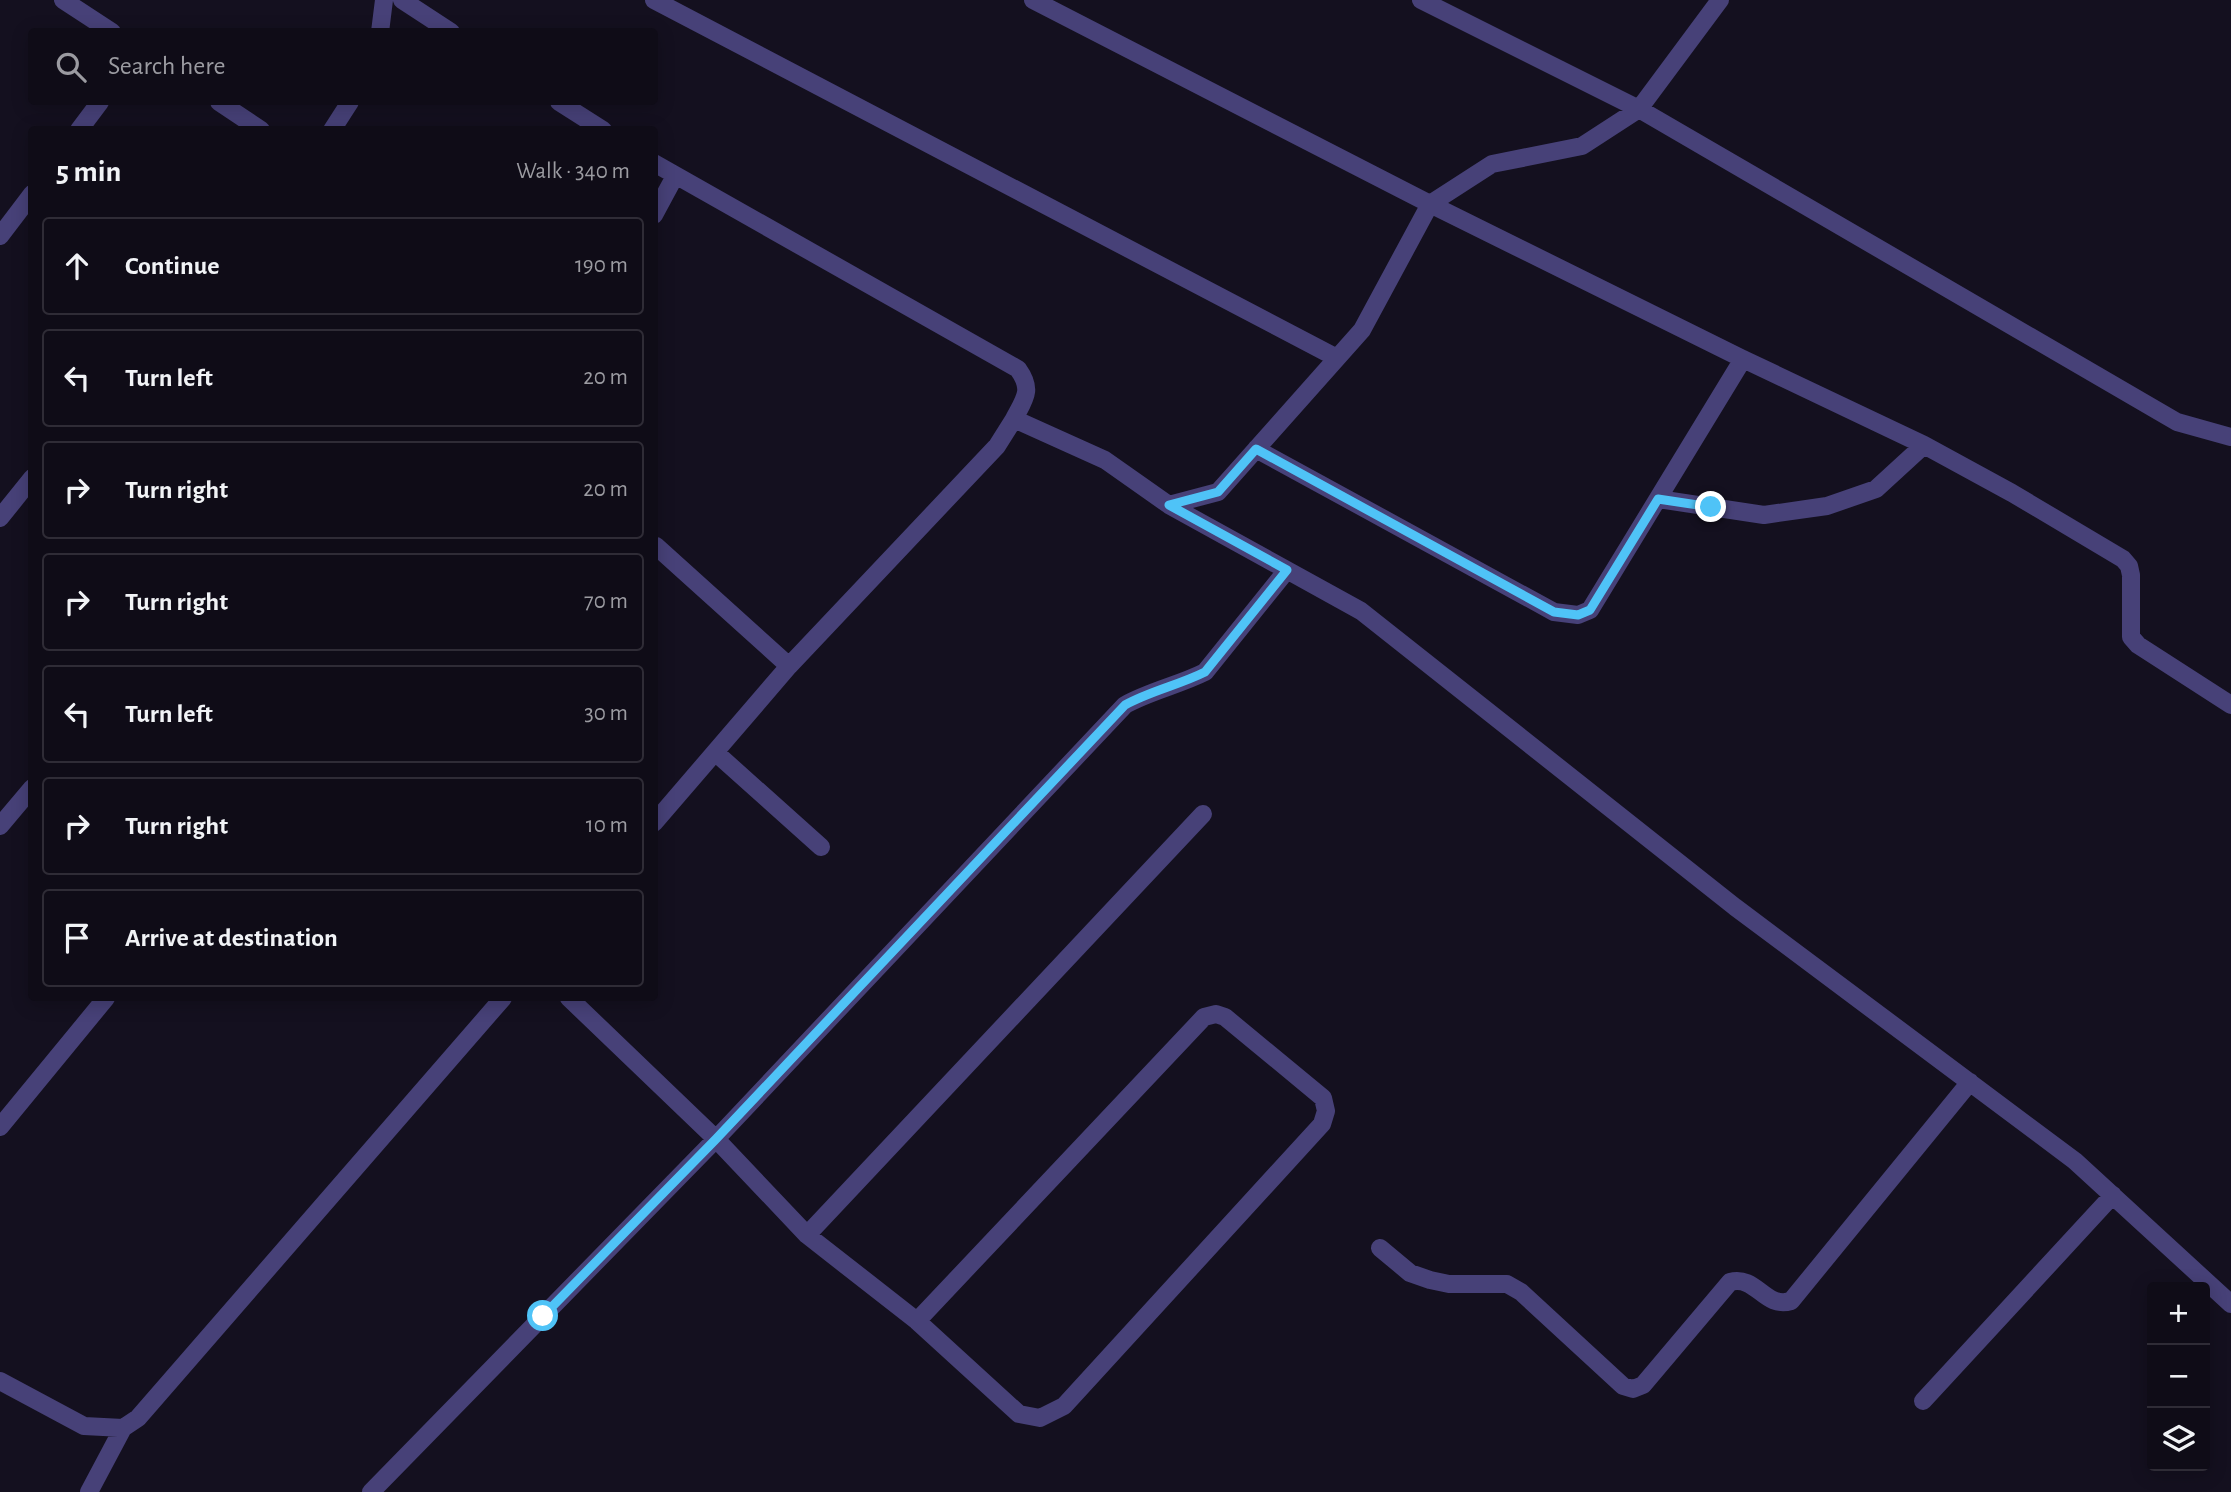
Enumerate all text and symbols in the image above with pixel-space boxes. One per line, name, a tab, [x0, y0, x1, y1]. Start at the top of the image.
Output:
search box	[28, 28, 658, 105]
icon: search	[52, 48, 90, 86]
text: Search here	[108, 53, 226, 79]
text: 5 min	[56, 157, 121, 187]
text: Walk · 340 m	[516, 160, 630, 183]
icon: ahead	[58, 247, 96, 285]
text: Continue	[125, 253, 220, 279]
text: 190 m	[575, 254, 628, 277]
icon: left	[58, 359, 96, 397]
text: Turn left	[125, 365, 213, 391]
text: 20 m	[583, 366, 628, 389]
icon: right	[58, 471, 96, 509]
text: Turn right	[125, 477, 228, 503]
text: 20 m	[583, 478, 628, 501]
route end	[1695, 491, 1726, 522]
icon: right	[58, 583, 96, 621]
text: Turn right	[125, 589, 228, 615]
text: 70 m	[584, 590, 628, 613]
icon: left	[58, 695, 96, 733]
text: Turn left	[125, 701, 213, 727]
text: 30 m	[584, 702, 628, 725]
icon: right	[58, 807, 96, 845]
text: Turn right	[125, 813, 228, 839]
text: 10 m	[586, 814, 628, 837]
icon: arrive	[58, 919, 96, 957]
text: Arrive at destination	[125, 925, 338, 951]
map controls	[2147, 1282, 2210, 1471]
button: +	[2147, 1282, 2210, 1345]
route start	[527, 1300, 558, 1331]
button: −	[2147, 1345, 2210, 1408]
button: layers	[2147, 1408, 2210, 1471]

